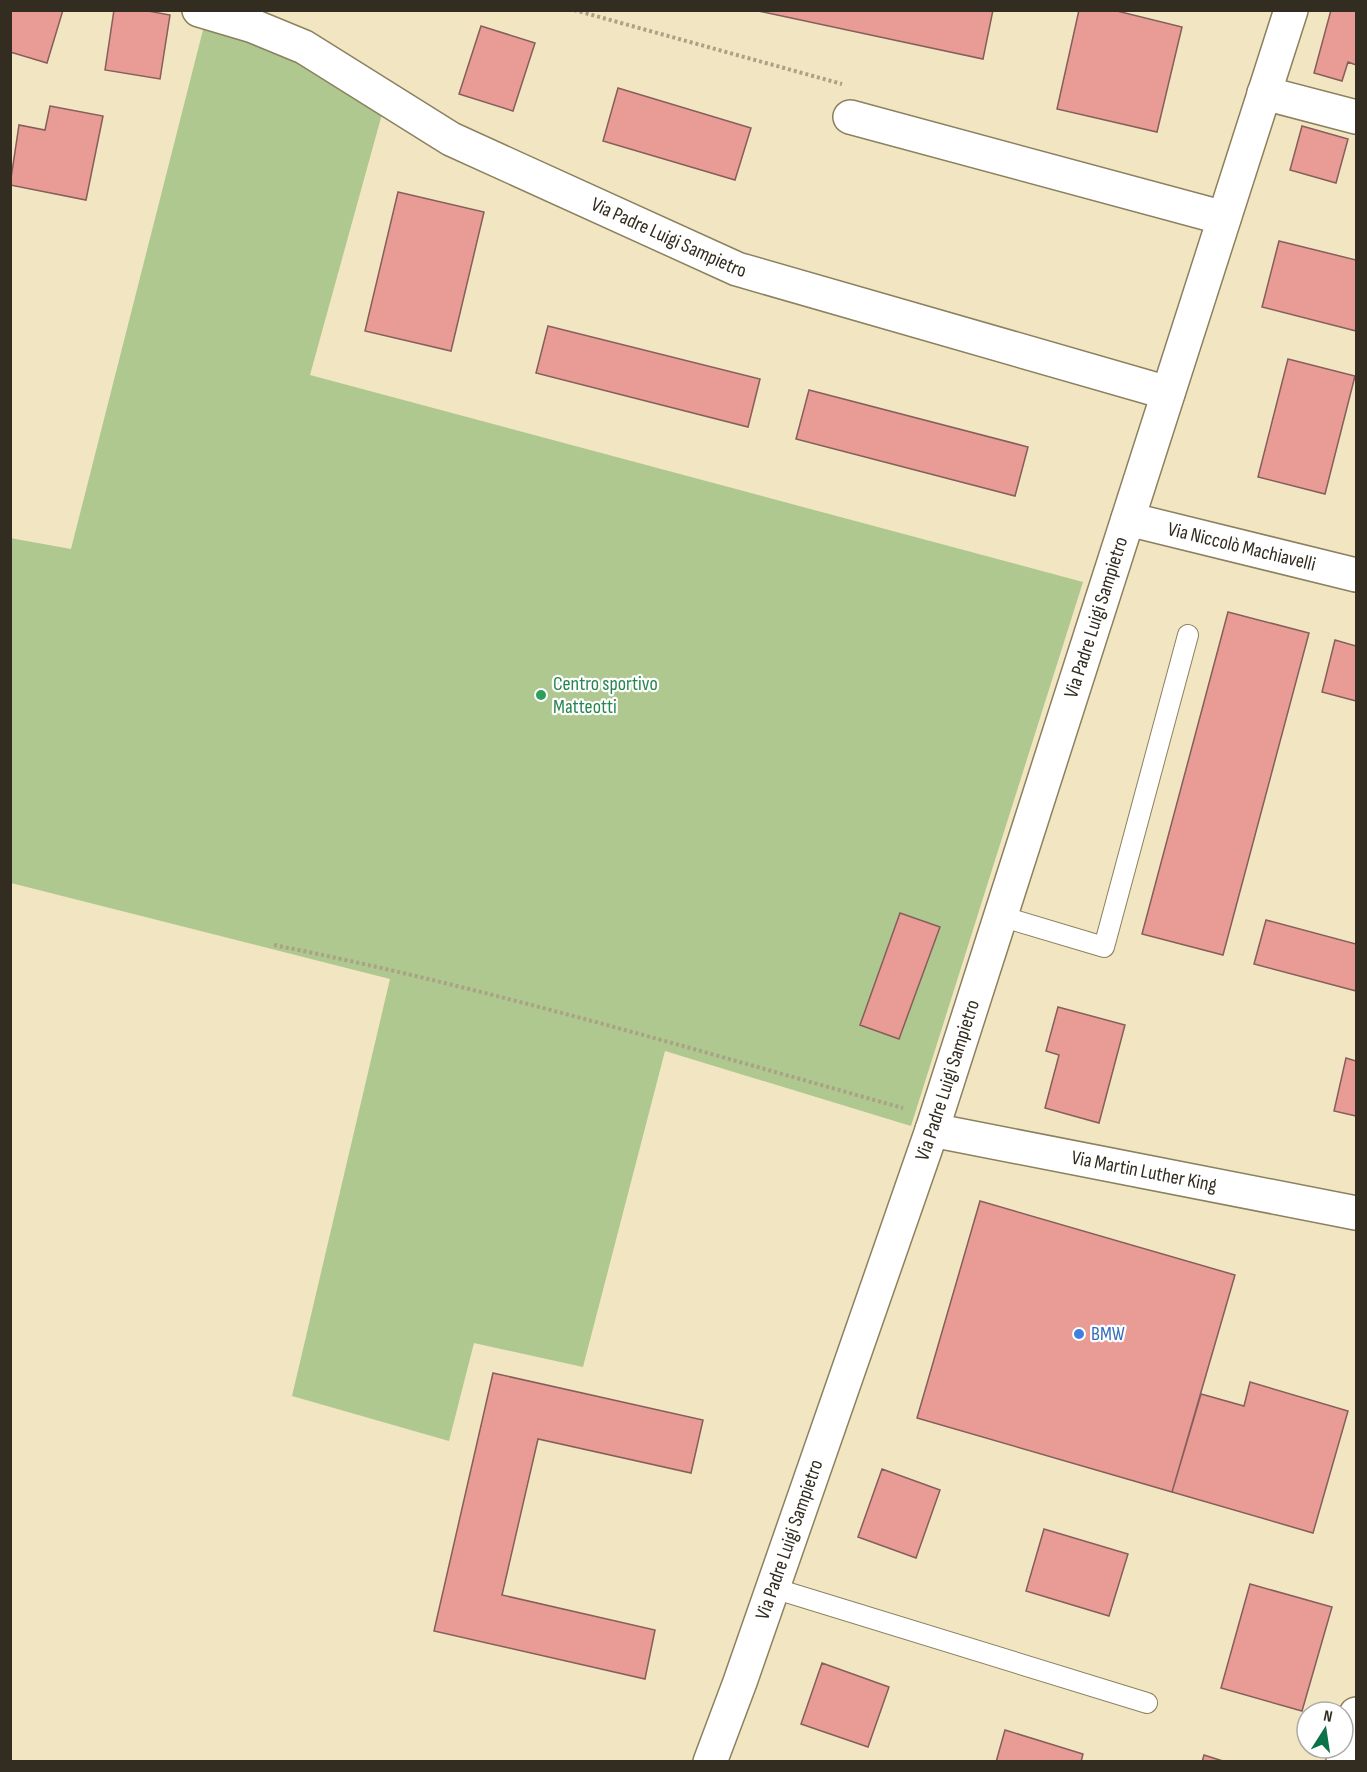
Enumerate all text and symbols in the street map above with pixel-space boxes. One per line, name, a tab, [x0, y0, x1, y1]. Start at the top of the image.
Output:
street label: Via Padre Luigi Sampietro	[587, 192, 749, 283]
street label: Via Niccolò Machiavelli	[1165, 517, 1318, 577]
street label: Via Padre Luigi Sampietro	[1059, 534, 1133, 701]
place label: Centro sportivo Matteotti	[553, 672, 658, 719]
marker: Centro sportivo Matteotti	[534, 688, 548, 702]
street label: Via Padre Luigi Sampietro	[910, 997, 985, 1164]
street label: Via Martin Luther King	[1069, 1146, 1219, 1197]
place label: BMW	[1091, 1322, 1125, 1346]
marker: BMW	[1072, 1327, 1086, 1341]
street label: Via Padre Luigi Sampietro	[751, 1457, 828, 1623]
north arrow	[1295, 1700, 1355, 1760]
text: N	[1322, 1707, 1334, 1727]

